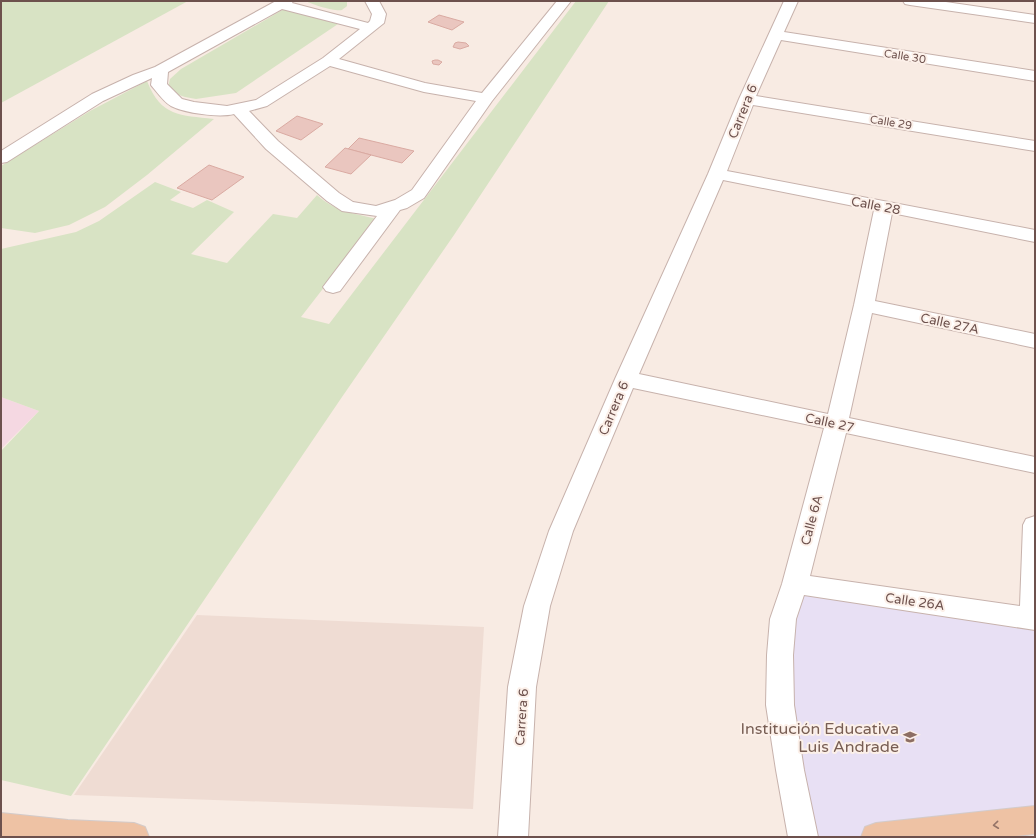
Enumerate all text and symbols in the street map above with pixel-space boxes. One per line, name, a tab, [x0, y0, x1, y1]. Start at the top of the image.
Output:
street label: Calle 30	[883, 47, 927, 66]
street label: Carrera 6	[725, 82, 761, 141]
street label: Calle 29	[869, 113, 913, 132]
street label: Calle 28	[850, 193, 902, 219]
street label: Calle 27A	[919, 310, 981, 338]
street label: Carrera 6	[595, 379, 632, 438]
street label: Calle 27	[804, 410, 856, 436]
street label: Calle 6A	[798, 493, 826, 547]
street label: Calle 26A	[884, 590, 946, 614]
street label: Carrera 6	[512, 688, 532, 746]
place label: Institución Educativa Luis Andrade	[741, 719, 899, 757]
school or university icon: Institución Educativa Luis Andrade	[902, 729, 918, 745]
one-way arrow	[993, 820, 999, 829]

